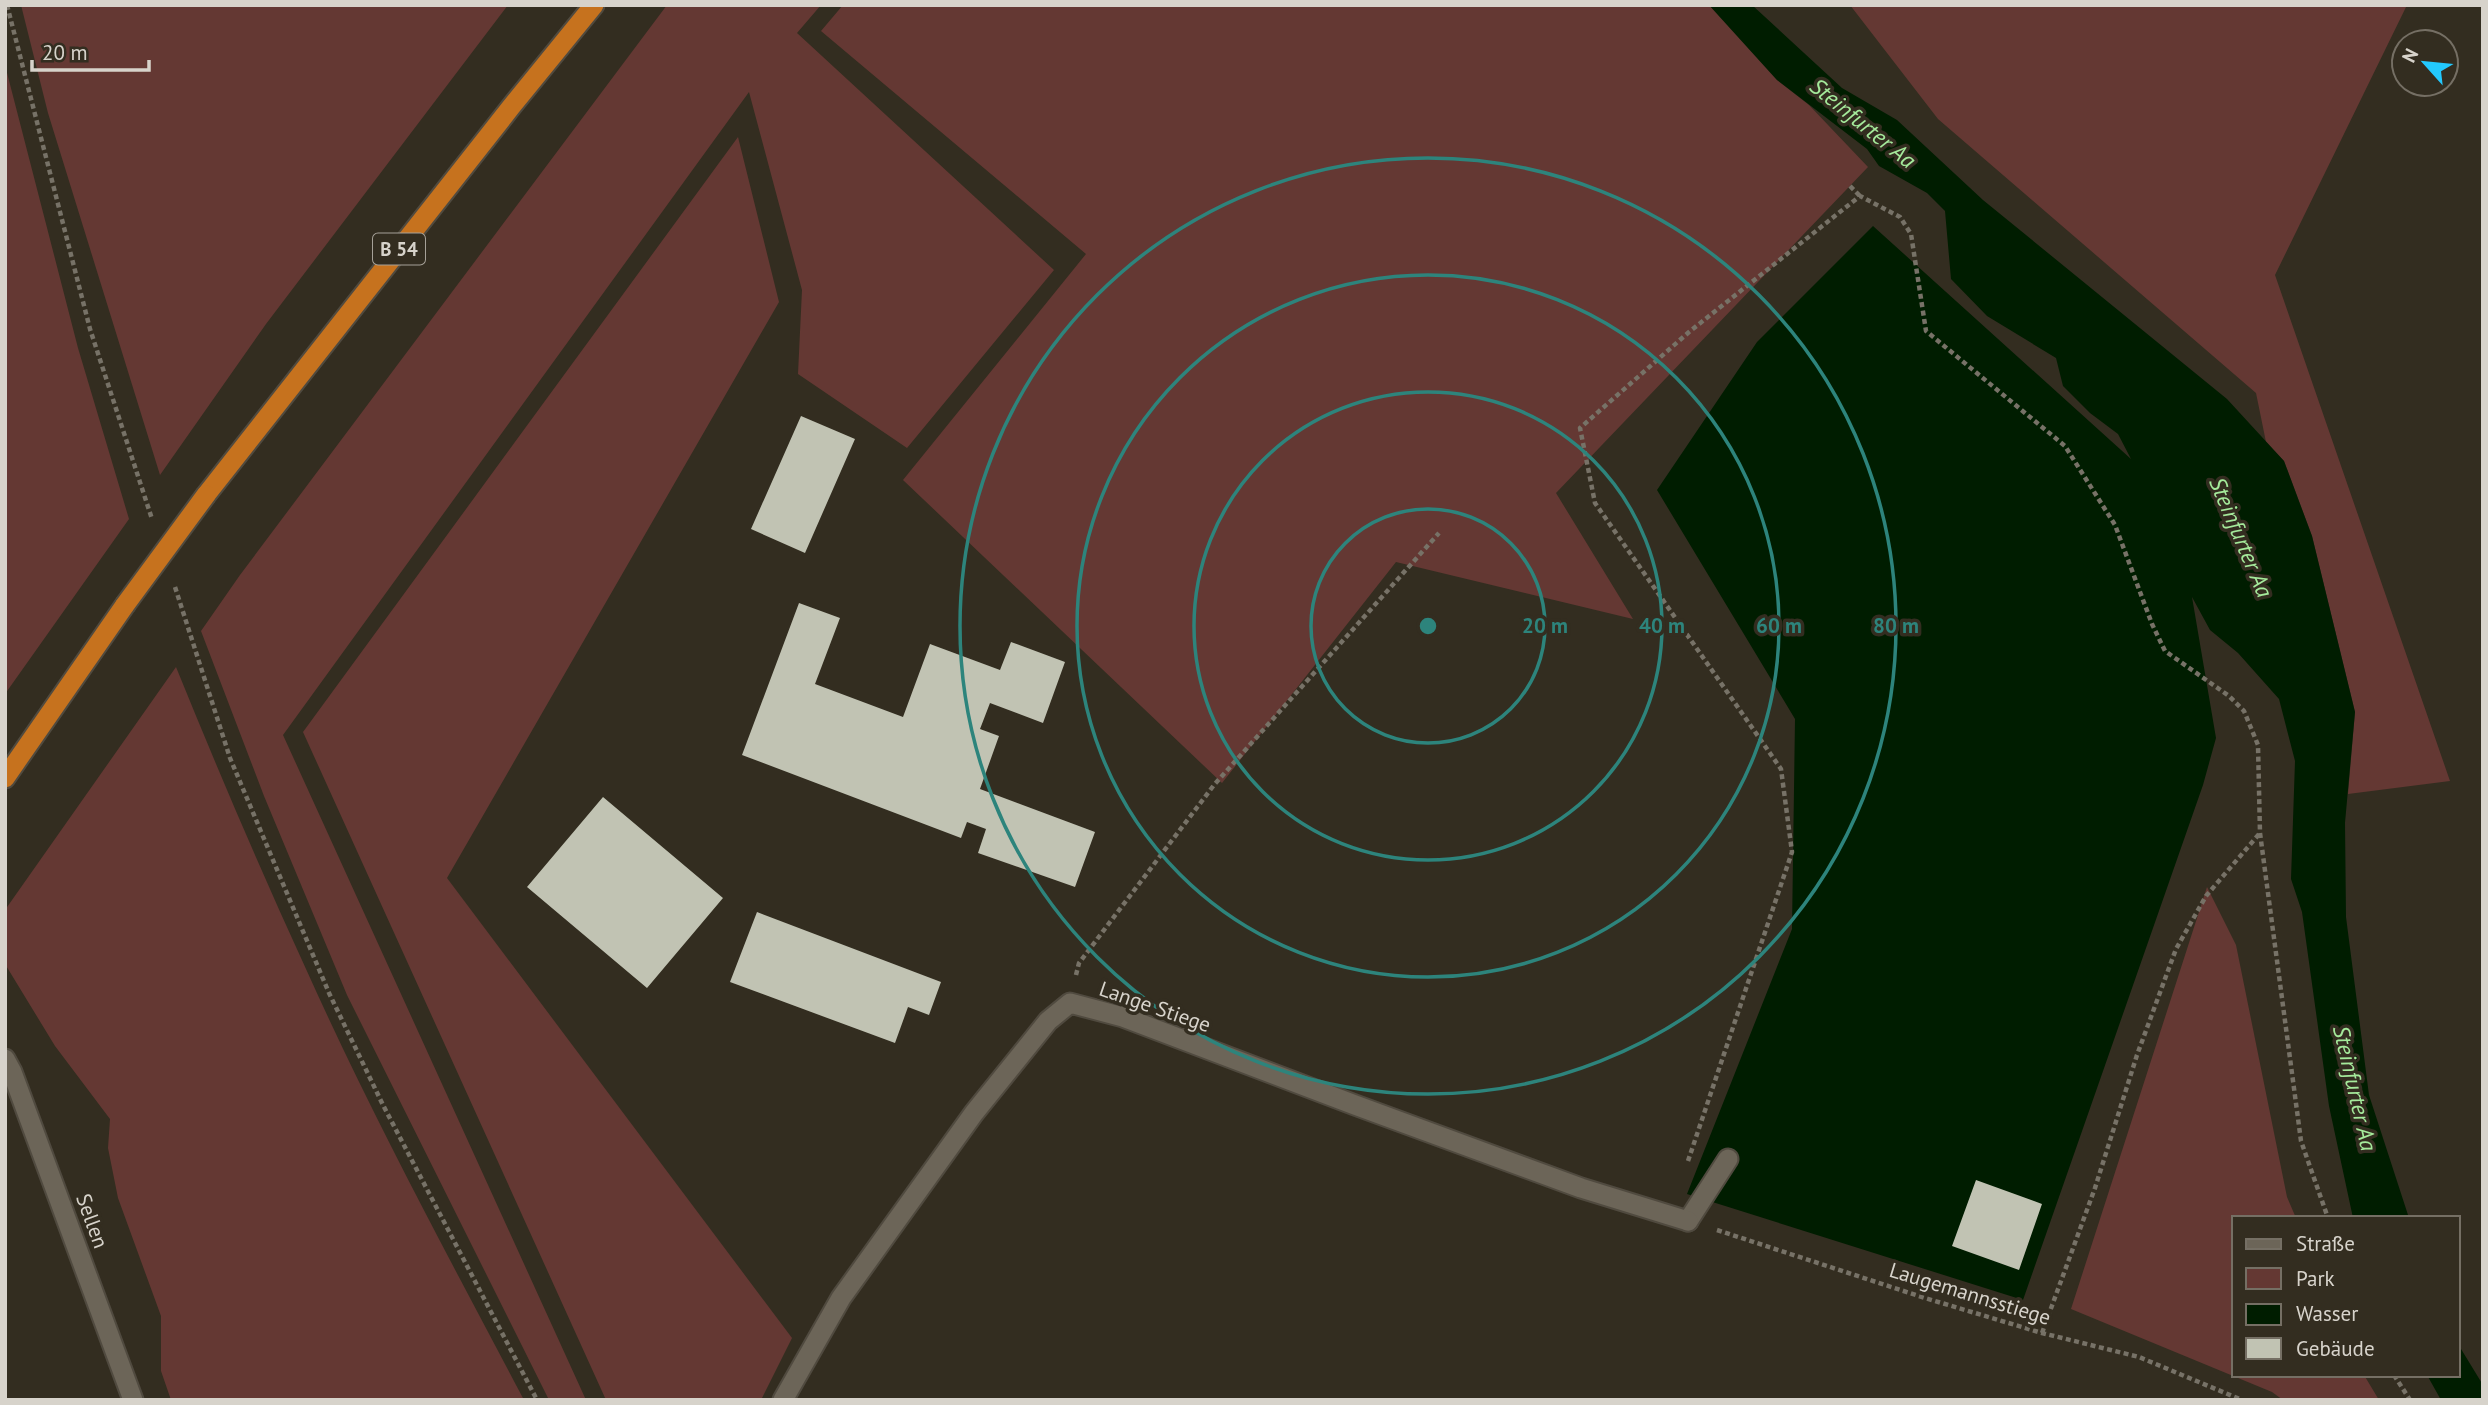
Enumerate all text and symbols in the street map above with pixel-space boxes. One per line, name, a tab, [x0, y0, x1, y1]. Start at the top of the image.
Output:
scale bar	[32, 28, 149, 72]
north arrow	[2390, 28, 2460, 98]
text: 20 m	[42, 39, 88, 66]
text: N	[2396, 44, 2423, 66]
water label: Steinfurter Aa	[1805, 71, 1922, 174]
road number: B 54	[373, 233, 425, 264]
water label: Steinfurter Aa	[2203, 472, 2280, 601]
text: 20 m	[1522, 612, 1568, 639]
text: 40 m	[1639, 612, 1685, 639]
text: 60 m	[1756, 612, 1802, 639]
text: 80 m	[1873, 612, 1919, 639]
centre of rings	[1416, 614, 1440, 638]
street label: Lange Stiege	[1096, 975, 1214, 1038]
water label: Steinfurter Aa	[2327, 1022, 2384, 1153]
street label: Sellen	[70, 1190, 115, 1252]
legend	[2232, 1216, 2460, 1377]
text: Straße	[2296, 1230, 2355, 1257]
street label: Laugemannsstiege	[1886, 1256, 2054, 1331]
text: Park	[2296, 1265, 2335, 1292]
text: Wasser	[2296, 1300, 2358, 1327]
text: Gebäude	[2296, 1335, 2375, 1362]

